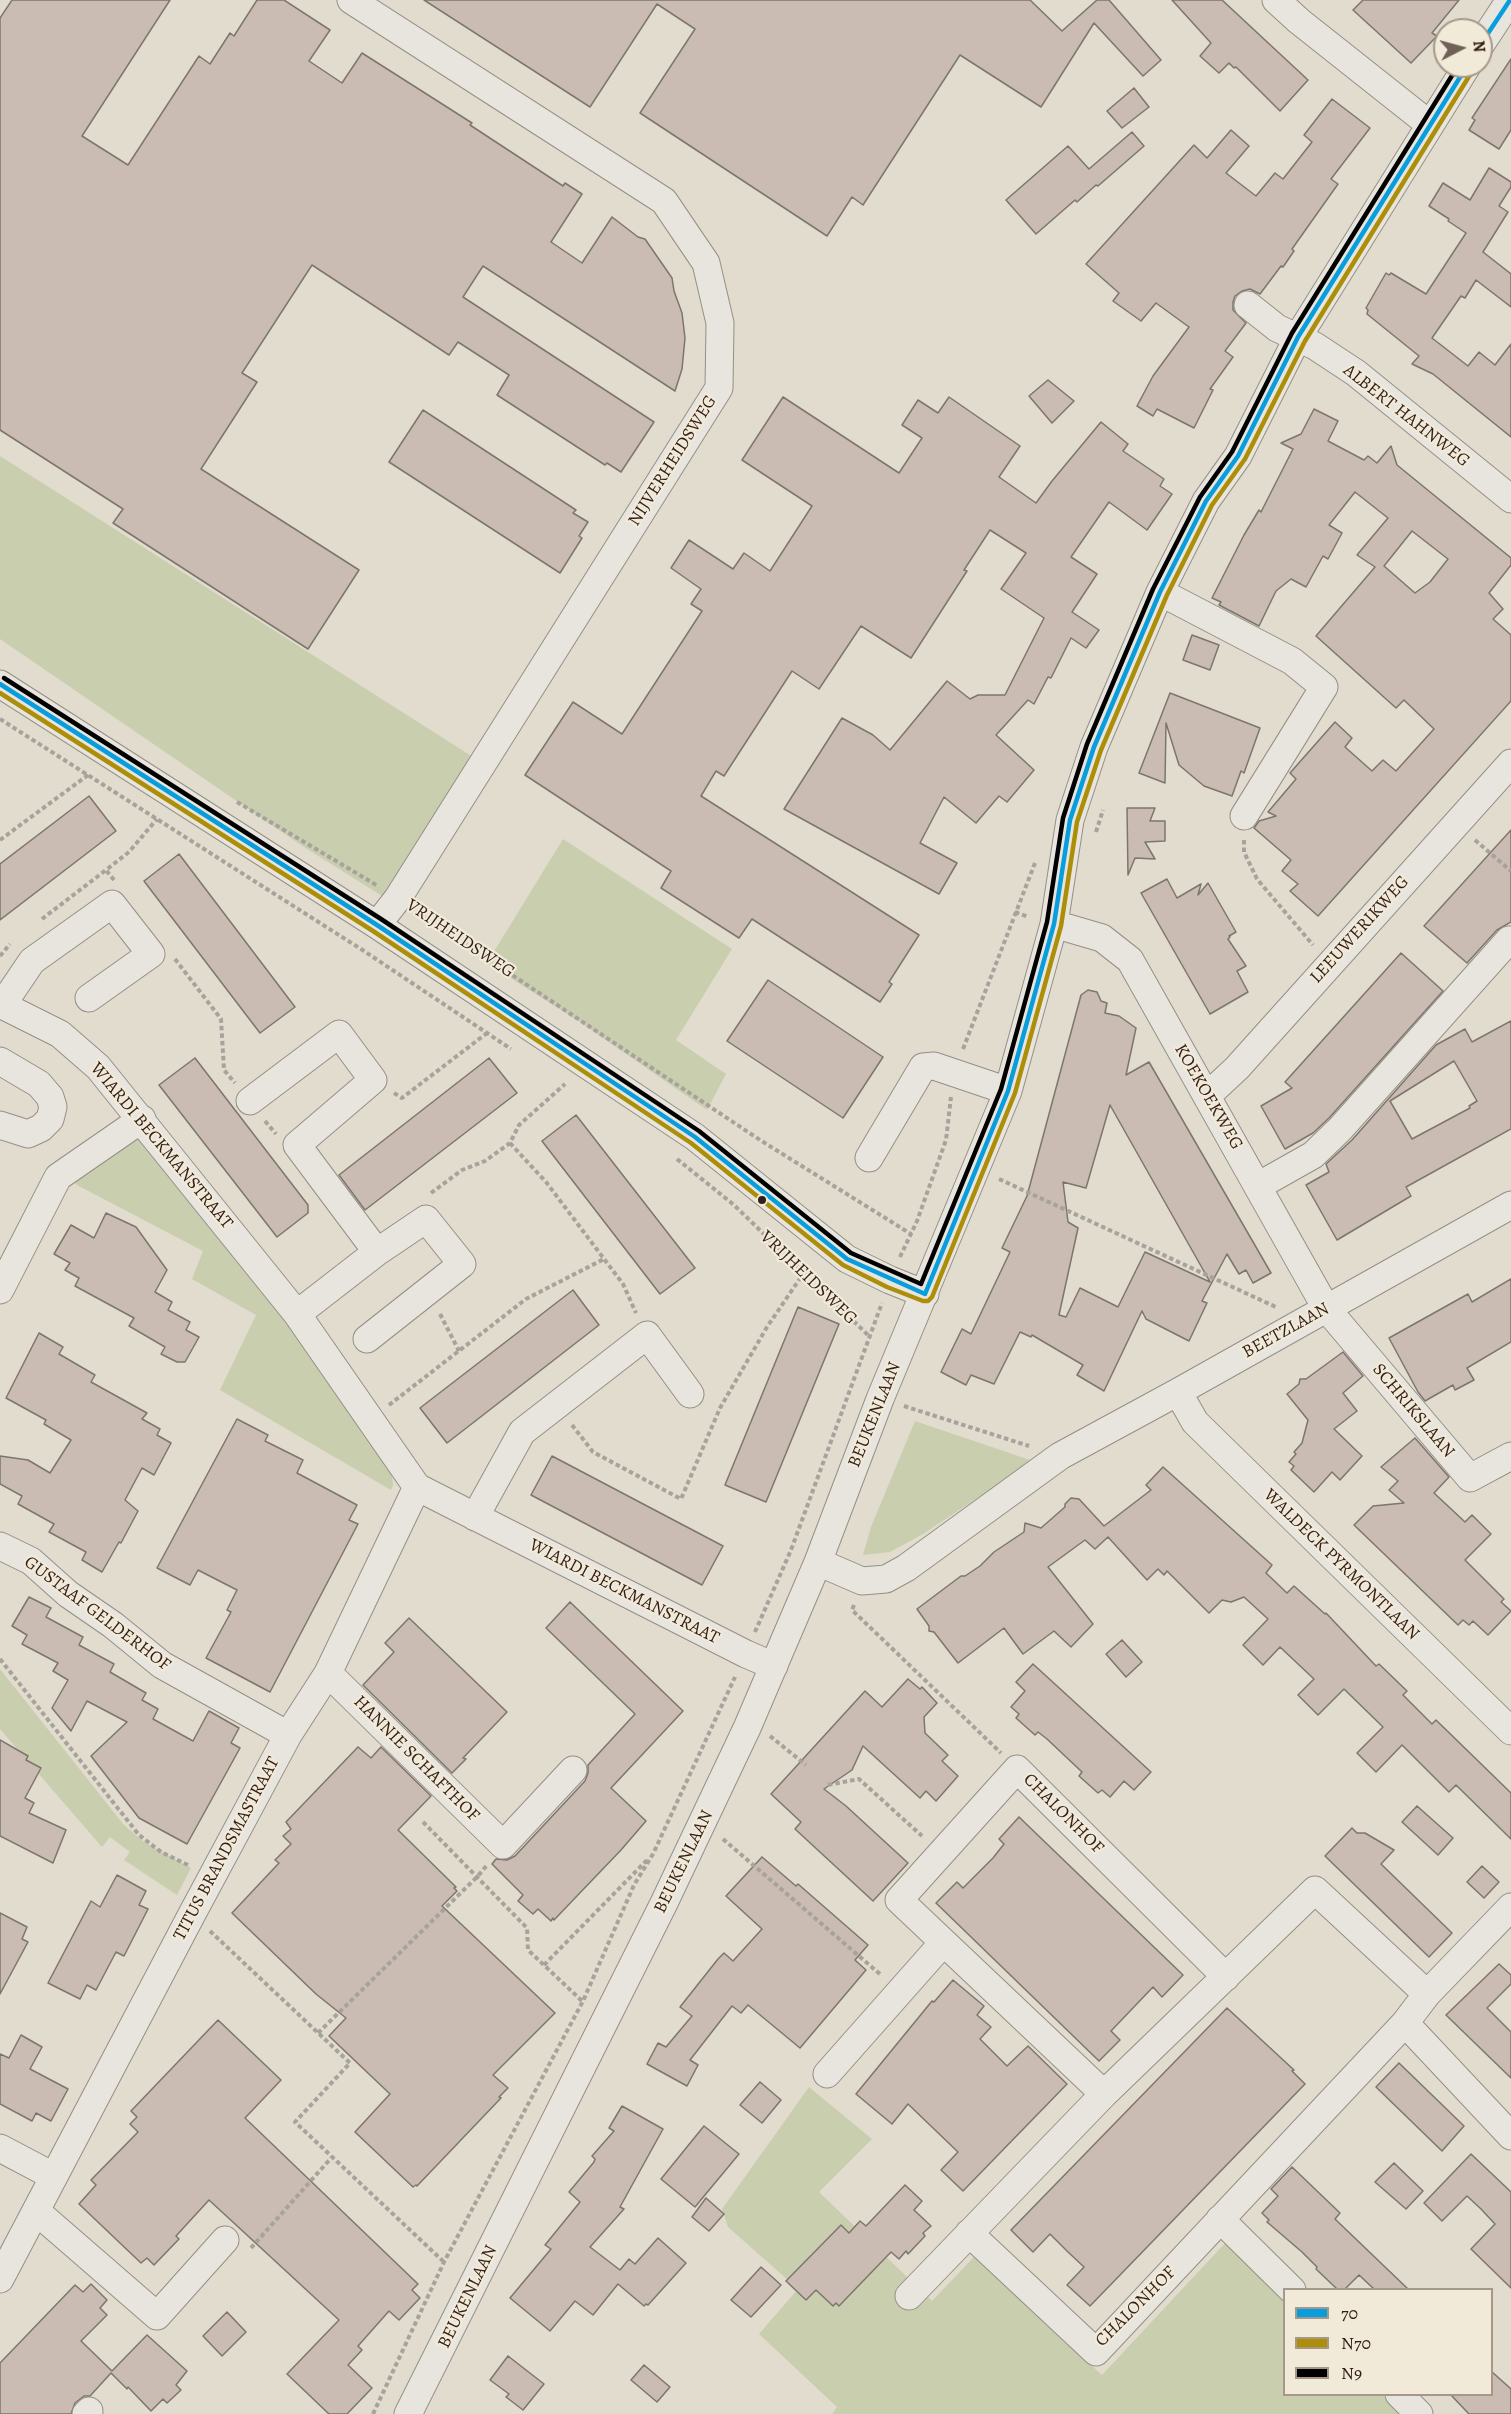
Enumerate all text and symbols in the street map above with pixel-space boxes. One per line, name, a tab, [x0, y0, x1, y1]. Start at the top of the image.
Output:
north arrow	[1433, 18, 1493, 78]
text: N	[1467, 39, 1490, 53]
street label: ALBERT HAHNWEG	[1338, 360, 1474, 472]
street label: NIJVERHEIDSWEG	[624, 392, 722, 530]
street label: LEEUWERIKWEG	[1306, 872, 1414, 988]
street label: VRIJHEIDSWEG	[402, 895, 518, 983]
street label: KOEKOEKWEG	[1169, 1040, 1247, 1154]
street label: WIARDI BECKMANSTRAAT	[85, 1058, 237, 1234]
unlabelled marker	[756, 1194, 768, 1206]
street label: VRIJHEIDSWEG	[755, 1226, 861, 1330]
street label: BEETZLAAN	[1239, 1298, 1333, 1364]
street label: BEUKENLAAN	[844, 1359, 906, 1471]
street label: SCHRIKSLAAN	[1367, 1360, 1459, 1462]
street label: WALDECK PYRMONTLAAN	[1259, 1485, 1423, 1645]
street label: WIARDI BECKMANSTRAAT	[525, 1535, 723, 1649]
street label: GUSTAAF GELDERHOF	[19, 1552, 175, 1676]
street label: HANNIE SCHAFTHOF	[348, 1691, 484, 1827]
street label: TITUS BRANDSMASTRAAT	[169, 1753, 285, 1945]
street label: CHALONHOF	[1018, 1769, 1108, 1859]
street label: BEUKENLAAN	[650, 1807, 718, 1917]
street label: BEUKENLAAN	[434, 2242, 502, 2352]
street label: CHALONHOF	[1091, 2262, 1181, 2352]
legend	[1283, 2288, 1493, 2396]
text: 70	[1341, 2301, 1358, 2325]
text: N70	[1341, 2331, 1371, 2355]
text: N9	[1341, 2361, 1362, 2385]

